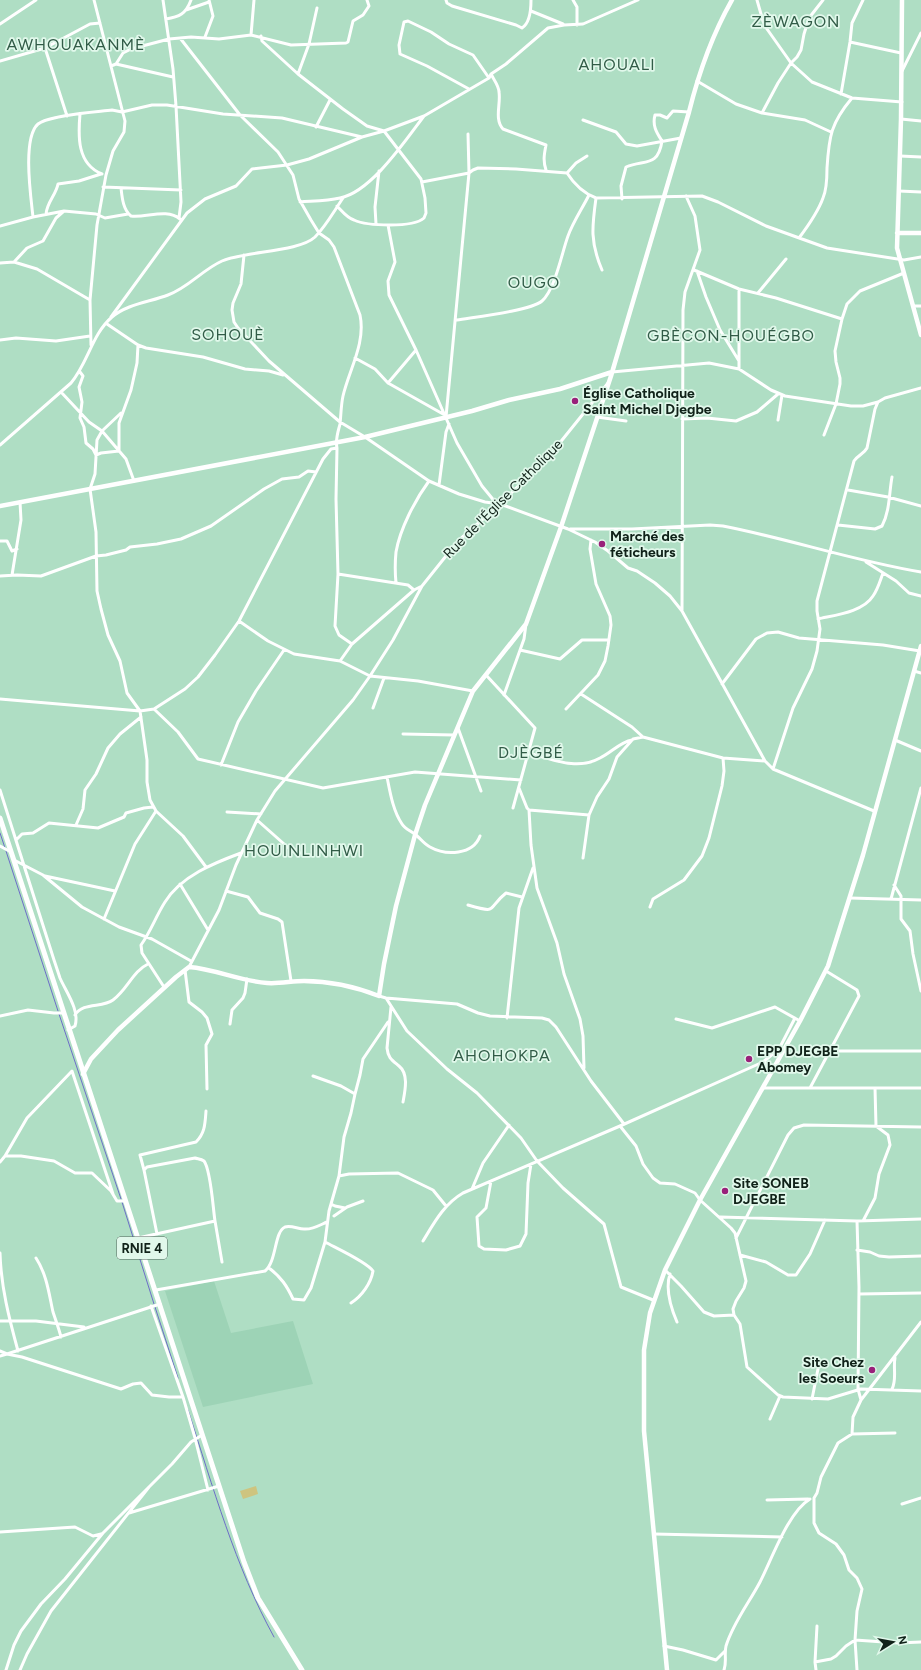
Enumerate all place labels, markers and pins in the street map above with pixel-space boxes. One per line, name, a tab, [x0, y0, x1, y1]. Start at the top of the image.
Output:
place label: Église Catholique Saint Michel Djegbe	[583, 385, 712, 418]
marker: Église Catholique Saint Michel Djegbe	[570, 396, 580, 406]
place label: Marché des féticheurs	[610, 528, 685, 561]
marker: Marché des féticheurs	[597, 539, 607, 549]
place label: EPP DJEGBE Abomey	[757, 1043, 838, 1076]
marker: EPP DJEGBE Abomey	[744, 1054, 754, 1064]
place label: Site SONEB DJEGBE	[733, 1175, 809, 1208]
marker: Site SONEB DJEGBE	[720, 1186, 730, 1196]
place label: Site Chez les Soeurs	[799, 1354, 864, 1387]
marker: Site Chez les Soeurs	[867, 1365, 877, 1375]

